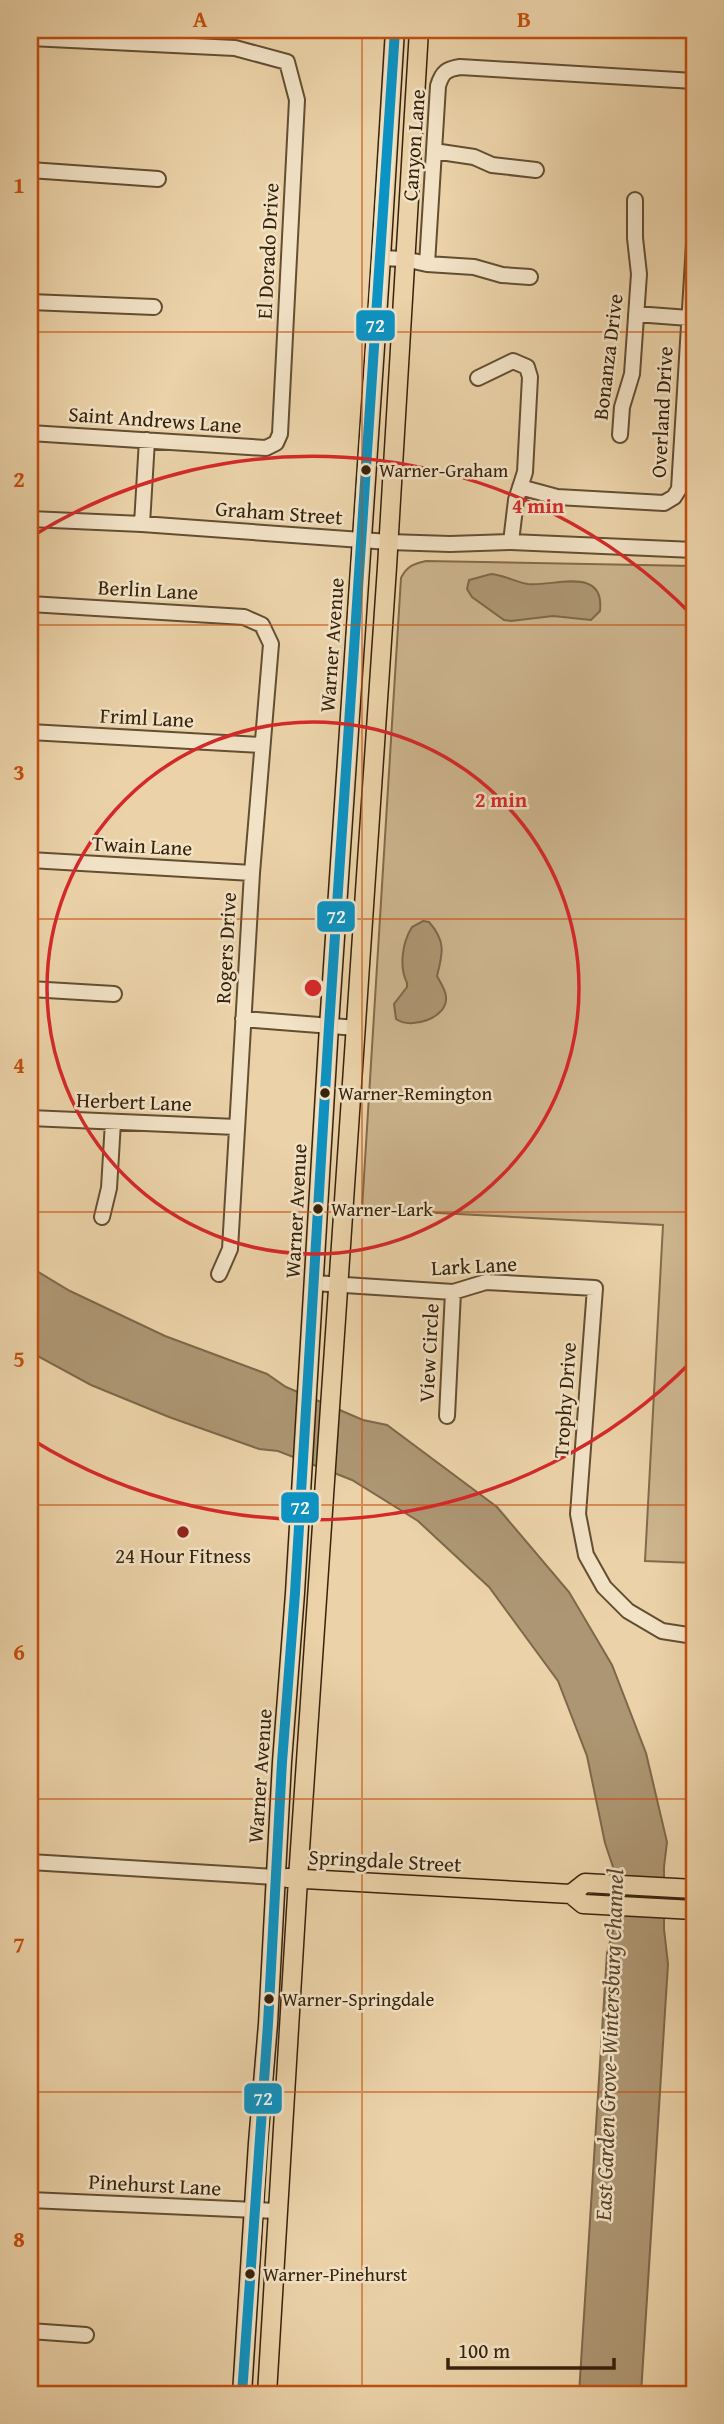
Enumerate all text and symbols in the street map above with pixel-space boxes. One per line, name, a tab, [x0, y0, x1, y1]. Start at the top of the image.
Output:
text: A	[193, 2, 208, 35]
text: B	[517, 2, 531, 35]
street label: Canyon Lane	[394, 88, 433, 202]
text: 1	[13, 168, 25, 201]
street label: El Dorado Drive	[248, 182, 287, 320]
street label: Bonanza Drive	[584, 292, 631, 422]
line badge: 72	[355, 309, 396, 342]
text: 72	[365, 311, 385, 339]
street label: Overland Drive	[643, 345, 680, 479]
street label: Saint Andrews Lane	[67, 398, 243, 441]
place label: Warner-Graham	[379, 456, 509, 484]
text: 2	[13, 462, 25, 495]
marker: Warner-Graham	[359, 463, 373, 477]
text: 4 min	[512, 490, 565, 521]
street label: Graham Street	[214, 493, 344, 532]
street label: Berlin Lane	[97, 571, 199, 608]
street label: Warner Avenue	[311, 576, 352, 713]
street label: Friml Lane	[99, 700, 195, 735]
text: 3	[13, 755, 25, 788]
text: 2 min	[475, 784, 528, 815]
street label: Twain Lane	[91, 827, 193, 864]
street label: Rogers Drive	[207, 891, 244, 1005]
line badge: 72	[316, 900, 356, 933]
text: 72	[326, 902, 346, 930]
centre of rings	[301, 976, 325, 1000]
text: 4	[13, 1048, 25, 1081]
place label: Warner-Remington	[338, 1079, 492, 1107]
street label: Herbert Lane	[76, 1084, 192, 1119]
marker: Warner-Remington	[318, 1086, 332, 1100]
street label: Warner Avenue	[276, 1143, 315, 1279]
place label: Warner-Lark	[331, 1195, 433, 1223]
marker: Warner-Lark	[311, 1202, 325, 1216]
street label: Lark Lane	[430, 1248, 518, 1283]
street label: View Circle	[410, 1302, 447, 1403]
street label: Trophy Drive	[545, 1341, 584, 1459]
text: 5	[13, 1342, 25, 1375]
line badge: 72	[280, 1491, 320, 1524]
text: 72	[290, 1493, 310, 1521]
marker: 24 Hour Fitness	[175, 1524, 191, 1540]
place label: 24 Hour Fitness	[115, 1540, 251, 1571]
text: 6	[13, 1635, 25, 1668]
street label: Warner Avenue	[239, 1707, 280, 1844]
street label: Springdale Street	[308, 1841, 463, 1880]
water label: East Garden Grove-Wintersburg Channel	[586, 1868, 631, 2223]
text: 7	[13, 1928, 25, 1961]
place label: Warner-Springdale	[282, 1985, 434, 2013]
marker: Warner-Springdale	[262, 1992, 276, 2006]
line badge: 72	[243, 2082, 283, 2115]
text: 72	[253, 2084, 273, 2112]
street label: Pinehurst Lane	[88, 2166, 222, 2203]
text: 8	[13, 2222, 25, 2255]
place label: Warner-Pinehurst	[263, 2260, 408, 2288]
marker: Warner-Pinehurst	[243, 2267, 257, 2281]
scale bar	[448, 2326, 614, 2370]
text: 100 m	[458, 2335, 510, 2366]

